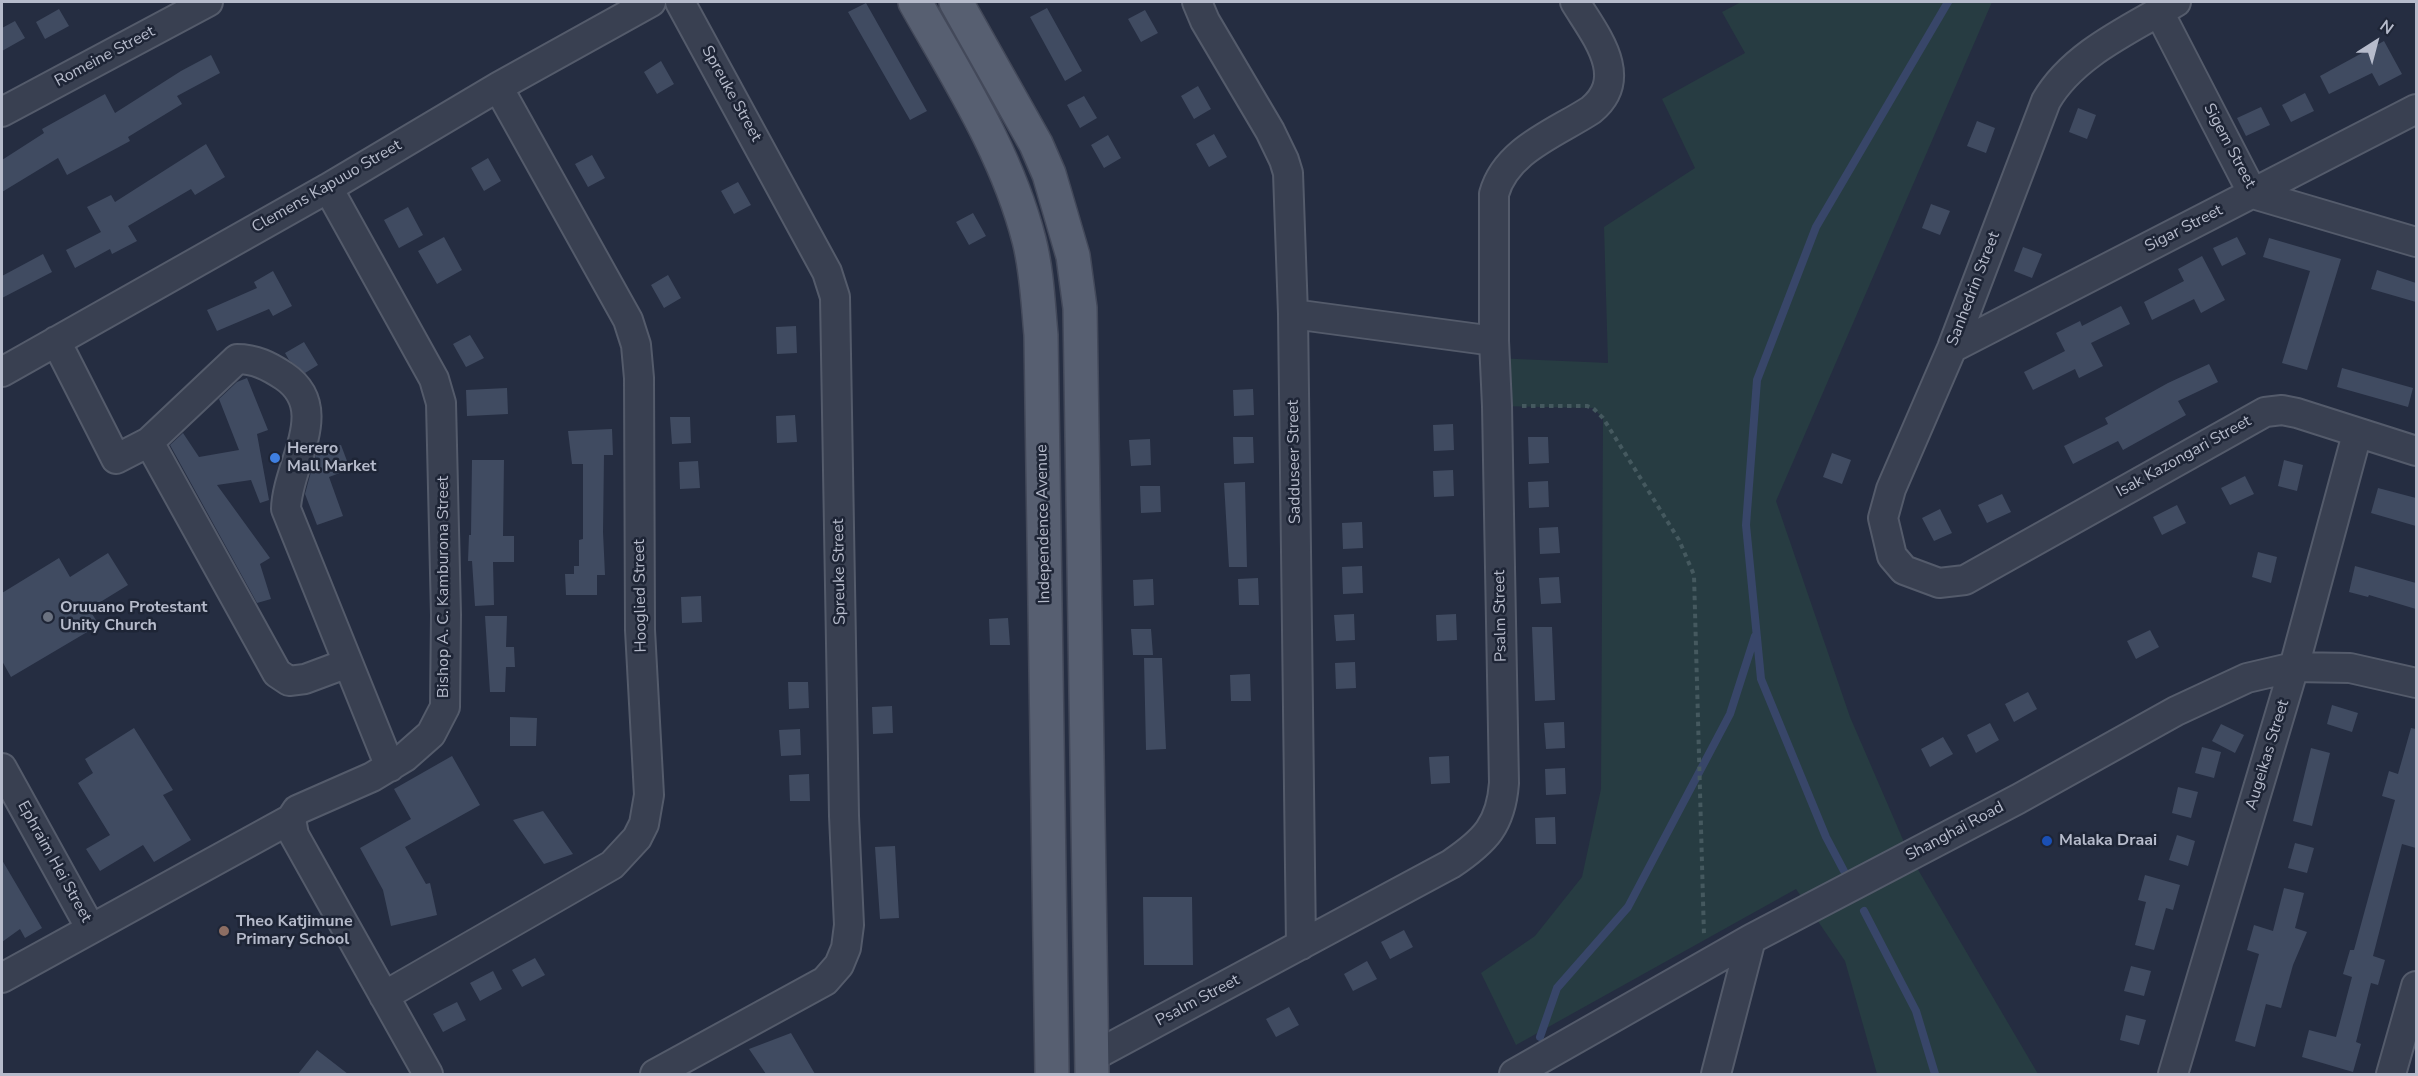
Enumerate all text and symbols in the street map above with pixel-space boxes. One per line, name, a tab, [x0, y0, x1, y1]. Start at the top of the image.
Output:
north arrow	[2346, 12, 2406, 72]
text: N	[2375, 15, 2398, 40]
street label: Romeine Street	[52, 23, 158, 91]
street label: Spreuke Street	[697, 43, 765, 145]
street label: Sigem Street	[2199, 100, 2259, 192]
street label: Clemens Kapuuo Street	[249, 136, 405, 238]
street label: Sigar Street	[2142, 201, 2226, 257]
street label: Sanhedrin Street	[1943, 229, 2005, 349]
street label: Sadduseer Street	[1284, 400, 1306, 524]
street label: Isak Kazongari Street	[2113, 412, 2255, 502]
place label: Herero Mall Market	[287, 439, 376, 477]
street label: Independence Avenue	[1033, 444, 1055, 604]
marker: Herero Mall Market	[268, 451, 282, 465]
street label: Bishop A. C. Kamburona Street	[434, 476, 454, 698]
street label: Spreuke Street	[829, 519, 851, 625]
street label: Hooglied Street	[630, 539, 652, 653]
street label: Psalm Street	[1491, 570, 1511, 662]
place label: Oruuano Protestant Unity Church	[60, 598, 207, 636]
marker: Oruuano Protestant Unity Church	[41, 610, 55, 624]
street label: Augeikas Street	[2242, 698, 2294, 812]
street label: Ephraim Hei Street	[13, 798, 95, 926]
street label: Shanghai Road	[1903, 798, 2007, 866]
place label: Malaka Draai	[2059, 831, 2157, 851]
marker: Malaka Draai	[2040, 834, 2054, 848]
place label: Theo Katjimune Primary School	[236, 912, 353, 950]
marker: Theo Katjimune Primary School	[217, 924, 231, 938]
street label: Psalm Street	[1153, 971, 1243, 1031]

